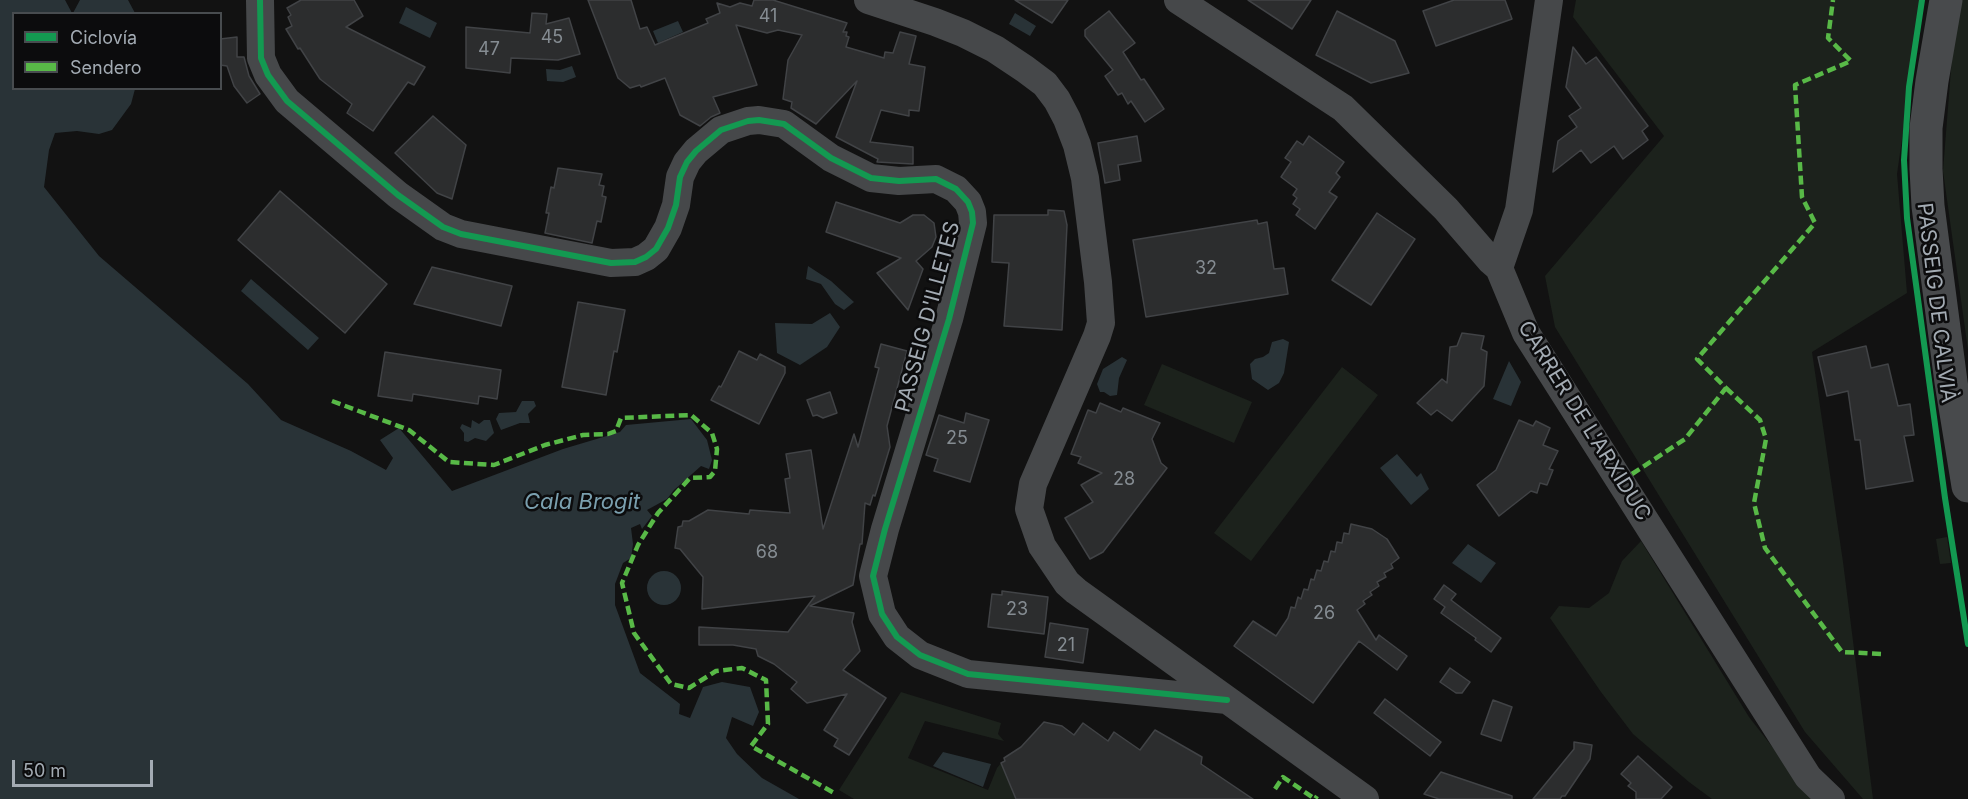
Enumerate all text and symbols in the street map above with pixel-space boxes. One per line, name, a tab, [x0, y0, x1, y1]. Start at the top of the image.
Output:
house number: 41	[759, 6, 777, 28]
legend	[12, 12, 222, 90]
text: Ciclovía	[70, 27, 137, 48]
house number: 45	[541, 27, 563, 49]
house number: 47	[478, 39, 500, 61]
text: Sendero	[70, 57, 141, 78]
street label: PASSEIG DE CALVIÀ	[1911, 202, 1961, 404]
street label: PASSEIG D'ILLETES	[890, 219, 966, 415]
house number: 32	[1195, 258, 1217, 280]
street label: CARRER DE L'ARXIDUC	[1512, 316, 1656, 526]
house number: 25	[946, 428, 968, 450]
house number: 28	[1113, 469, 1135, 491]
water label: Cala Brogit	[524, 489, 640, 515]
house number: 68	[756, 542, 778, 564]
house number: 23	[1006, 599, 1028, 621]
house number: 26	[1313, 603, 1335, 625]
house number: 21	[1057, 635, 1075, 657]
scale bar	[15, 748, 156, 786]
text: 50 m	[23, 760, 66, 781]

